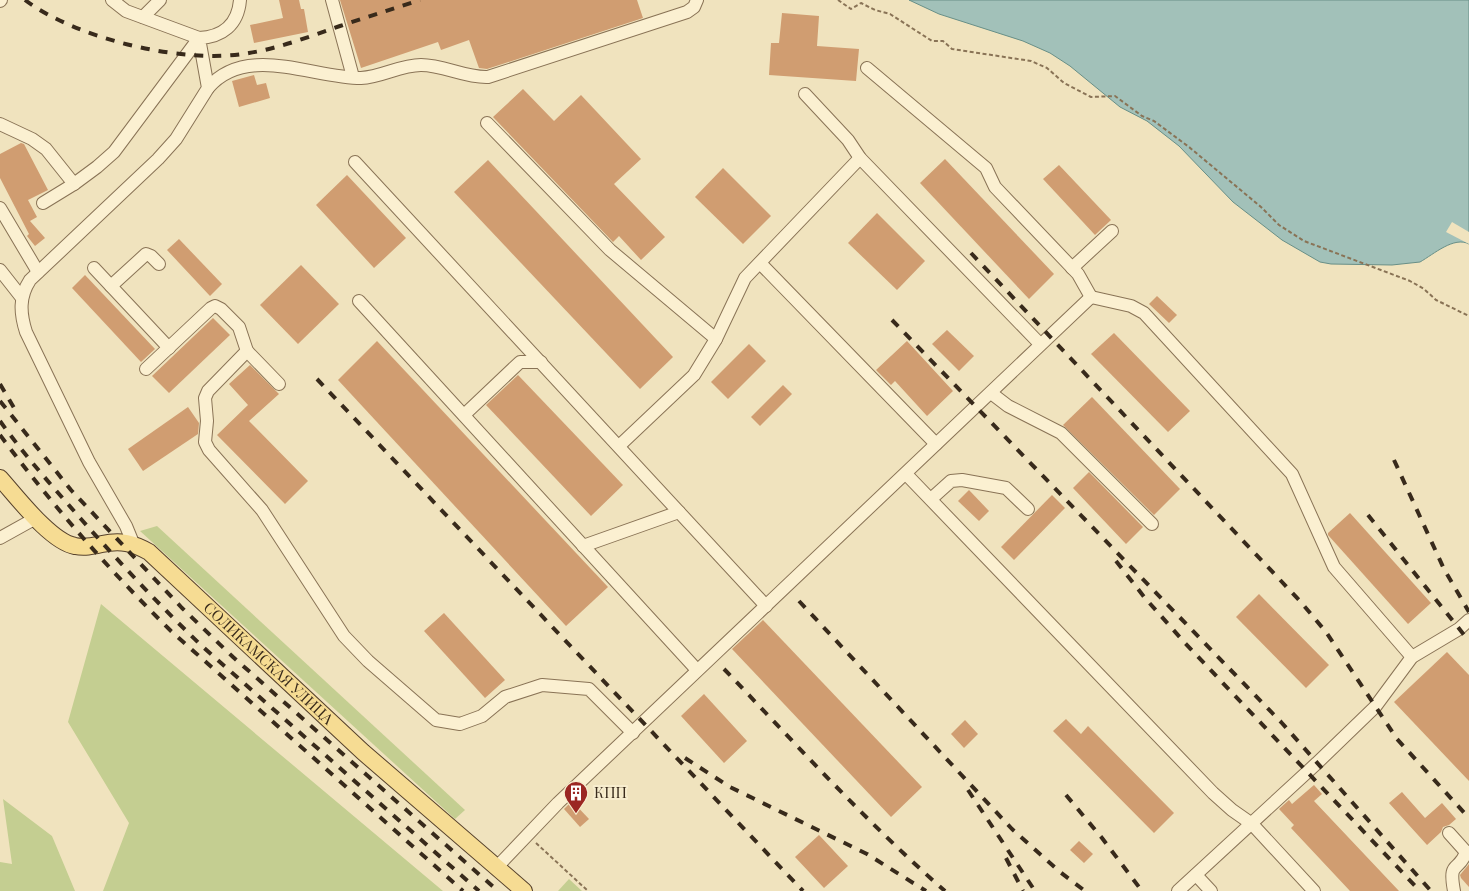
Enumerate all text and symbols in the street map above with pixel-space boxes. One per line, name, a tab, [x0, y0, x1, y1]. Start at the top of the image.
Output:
street label: СОЛИКАМСКАЯ УЛИЦА	[200, 597, 339, 729]
building icon: КПП	[563, 780, 589, 814]
place label: КПП	[594, 782, 627, 802]

